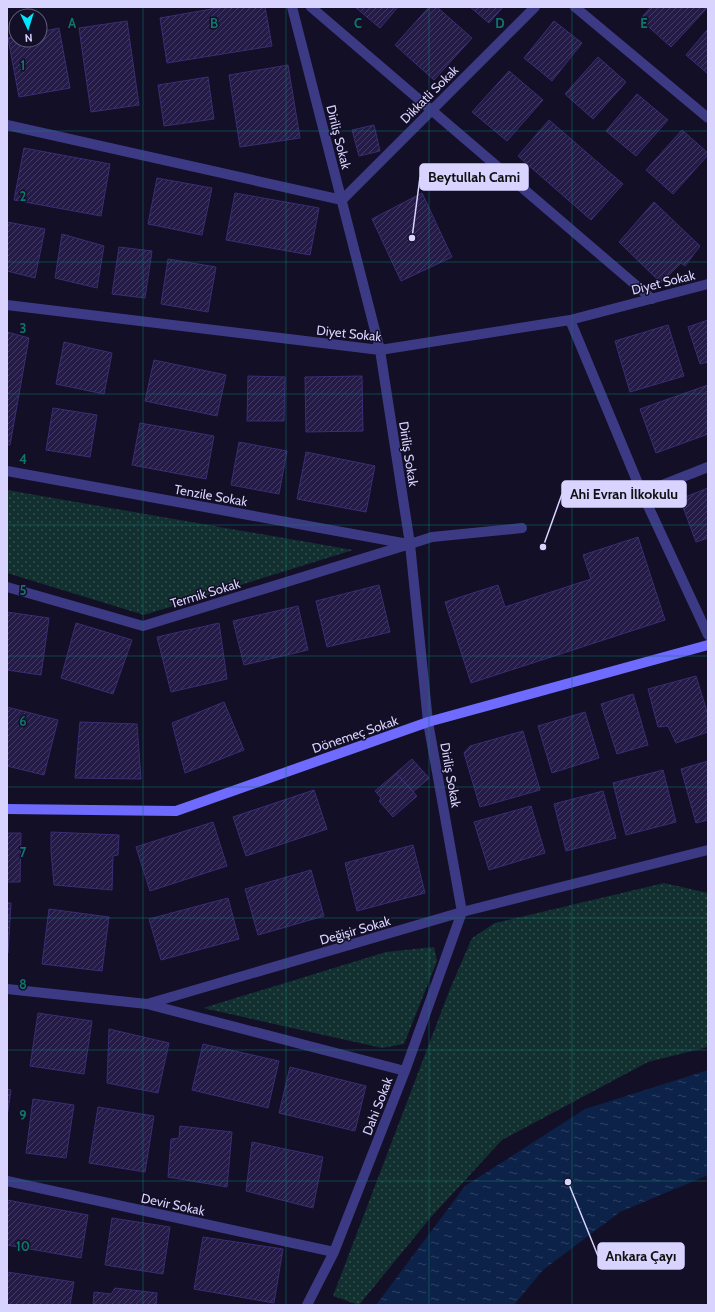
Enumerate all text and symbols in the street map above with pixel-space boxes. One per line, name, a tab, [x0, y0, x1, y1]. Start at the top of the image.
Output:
north arrow	[8, 8, 48, 48]
text: A	[68, 15, 77, 31]
text: B	[210, 15, 218, 31]
text: C	[354, 15, 362, 31]
text: D	[495, 15, 505, 31]
text: E	[640, 15, 648, 31]
text: N	[24, 31, 33, 45]
text: 1	[21, 57, 25, 73]
street label: Dikkatli Sokak	[397, 62, 461, 126]
street label: Diriliş Sokak	[323, 103, 355, 171]
callout: Beytullah Cami	[420, 164, 528, 190]
text: Beytullah Cami	[428, 168, 520, 186]
text: 2	[20, 188, 27, 204]
street label: Diyet Sokak	[629, 266, 697, 298]
text: 3	[19, 320, 27, 336]
street label: Diyet Sokak	[316, 322, 382, 344]
street label: Diriliş Sokak	[396, 420, 422, 488]
text: 4	[19, 451, 27, 467]
street label: Tenzile Sokak	[173, 481, 249, 509]
callout: Ahi Evran İlkokulu	[562, 481, 686, 507]
text: Ahi Evran İlkokulu	[570, 485, 678, 503]
street label: Termik Sokak	[168, 575, 242, 611]
text: 5	[20, 582, 27, 598]
street label: Dönemeç Sokak	[310, 712, 400, 756]
text: 6	[19, 713, 27, 729]
street label: Diriliş Sokak	[437, 741, 465, 809]
text: 7	[20, 844, 27, 860]
street label: Değişir Sokak	[318, 912, 392, 948]
text: 8	[19, 976, 27, 992]
street label: Dahi Sokak	[359, 1075, 395, 1137]
text: 9	[19, 1107, 27, 1123]
street label: Devir Sokak	[140, 1189, 206, 1219]
text: 10	[16, 1238, 30, 1254]
callout: Ankara Çayı	[598, 1243, 684, 1269]
text: Ankara Çayı	[606, 1247, 676, 1265]

